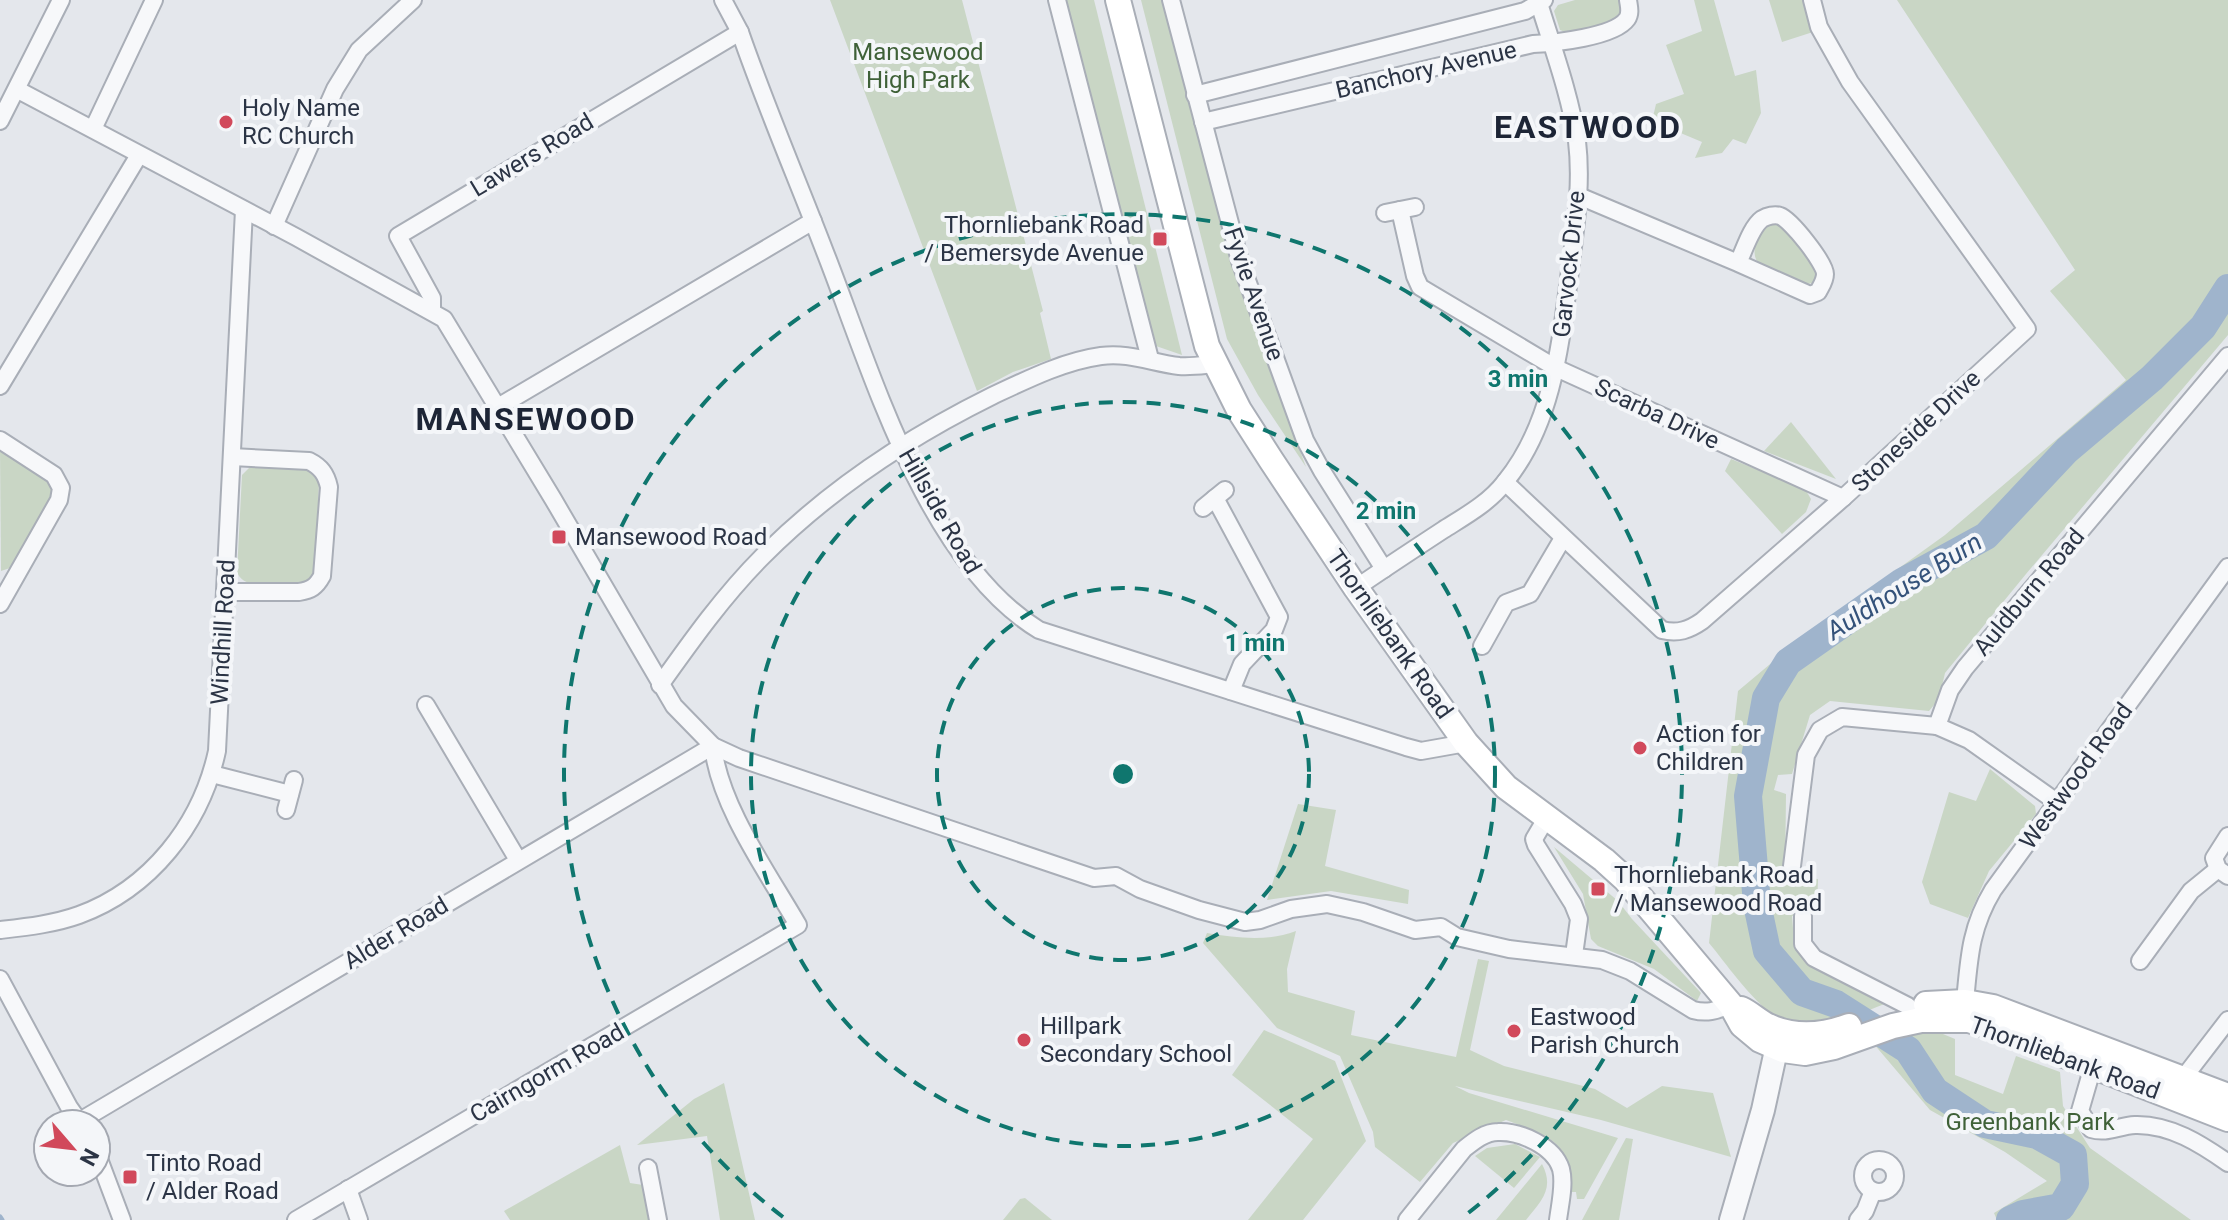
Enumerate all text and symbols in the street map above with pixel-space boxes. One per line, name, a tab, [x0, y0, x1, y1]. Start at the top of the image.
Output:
street label: Banchory Avenue	[1333, 36, 1519, 104]
park label: Mansewood High Park	[852, 38, 984, 94]
place label: Holy Name RC Church	[242, 94, 360, 150]
street label: Lawers Road	[466, 107, 598, 203]
district label: EASTWOOD	[1494, 108, 1682, 146]
marker: Holy Name RC Church	[217, 113, 235, 131]
street label: Garvock Drive	[1547, 189, 1591, 339]
place label: Thornliebank Road / Bemersyde Avenue	[924, 211, 1144, 267]
street label: Fyvie Avenue	[1218, 224, 1290, 364]
marker: Thornliebank Road / Bemersyde Avenue	[1151, 230, 1169, 248]
street label: Stoneside Drive	[1846, 364, 1986, 498]
text: 3 min	[1488, 365, 1548, 393]
street label: Scarba Drive	[1590, 373, 1724, 455]
district label: MANSEWOOD	[416, 400, 637, 438]
street label: Hillside Road	[893, 443, 987, 579]
text: 2 min	[1356, 497, 1416, 525]
place label: Mansewood Road	[575, 523, 767, 551]
street label: Auldburn Road	[1968, 523, 2090, 661]
water label: Auldhouse Burn	[1819, 526, 1987, 647]
marker: Mansewood Road	[550, 528, 568, 546]
street label: Thornliebank Road	[1321, 544, 1459, 724]
street label: Windhill Road	[205, 559, 241, 705]
text: 1 min	[1225, 629, 1285, 657]
street label: Westwood Road	[2014, 697, 2138, 855]
place label: Action for Children	[1656, 720, 1761, 776]
marker: Action for Children	[1631, 739, 1649, 757]
centre of rings	[1109, 760, 1137, 788]
place label: Thornliebank Road / Mansewood Road	[1614, 861, 1822, 917]
marker: Thornliebank Road / Mansewood Road	[1589, 880, 1607, 898]
street label: Alder Road	[339, 891, 453, 975]
place label: Eastwood Parish Church	[1530, 1003, 1679, 1059]
street label: Thornliebank Road	[1966, 1011, 2164, 1105]
place label: Hillpark Secondary School	[1040, 1012, 1232, 1068]
street label: Cairngorm Road	[465, 1018, 629, 1128]
marker: Eastwood Parish Church	[1505, 1022, 1523, 1040]
marker: Hillpark Secondary School	[1015, 1031, 1033, 1049]
north arrow	[32, 1108, 112, 1188]
park label: Greenbank Park	[1945, 1108, 2115, 1136]
text: N	[75, 1144, 104, 1170]
place label: Tinto Road / Alder Road	[146, 1149, 279, 1205]
marker: Tinto Road / Alder Road	[121, 1168, 139, 1186]

